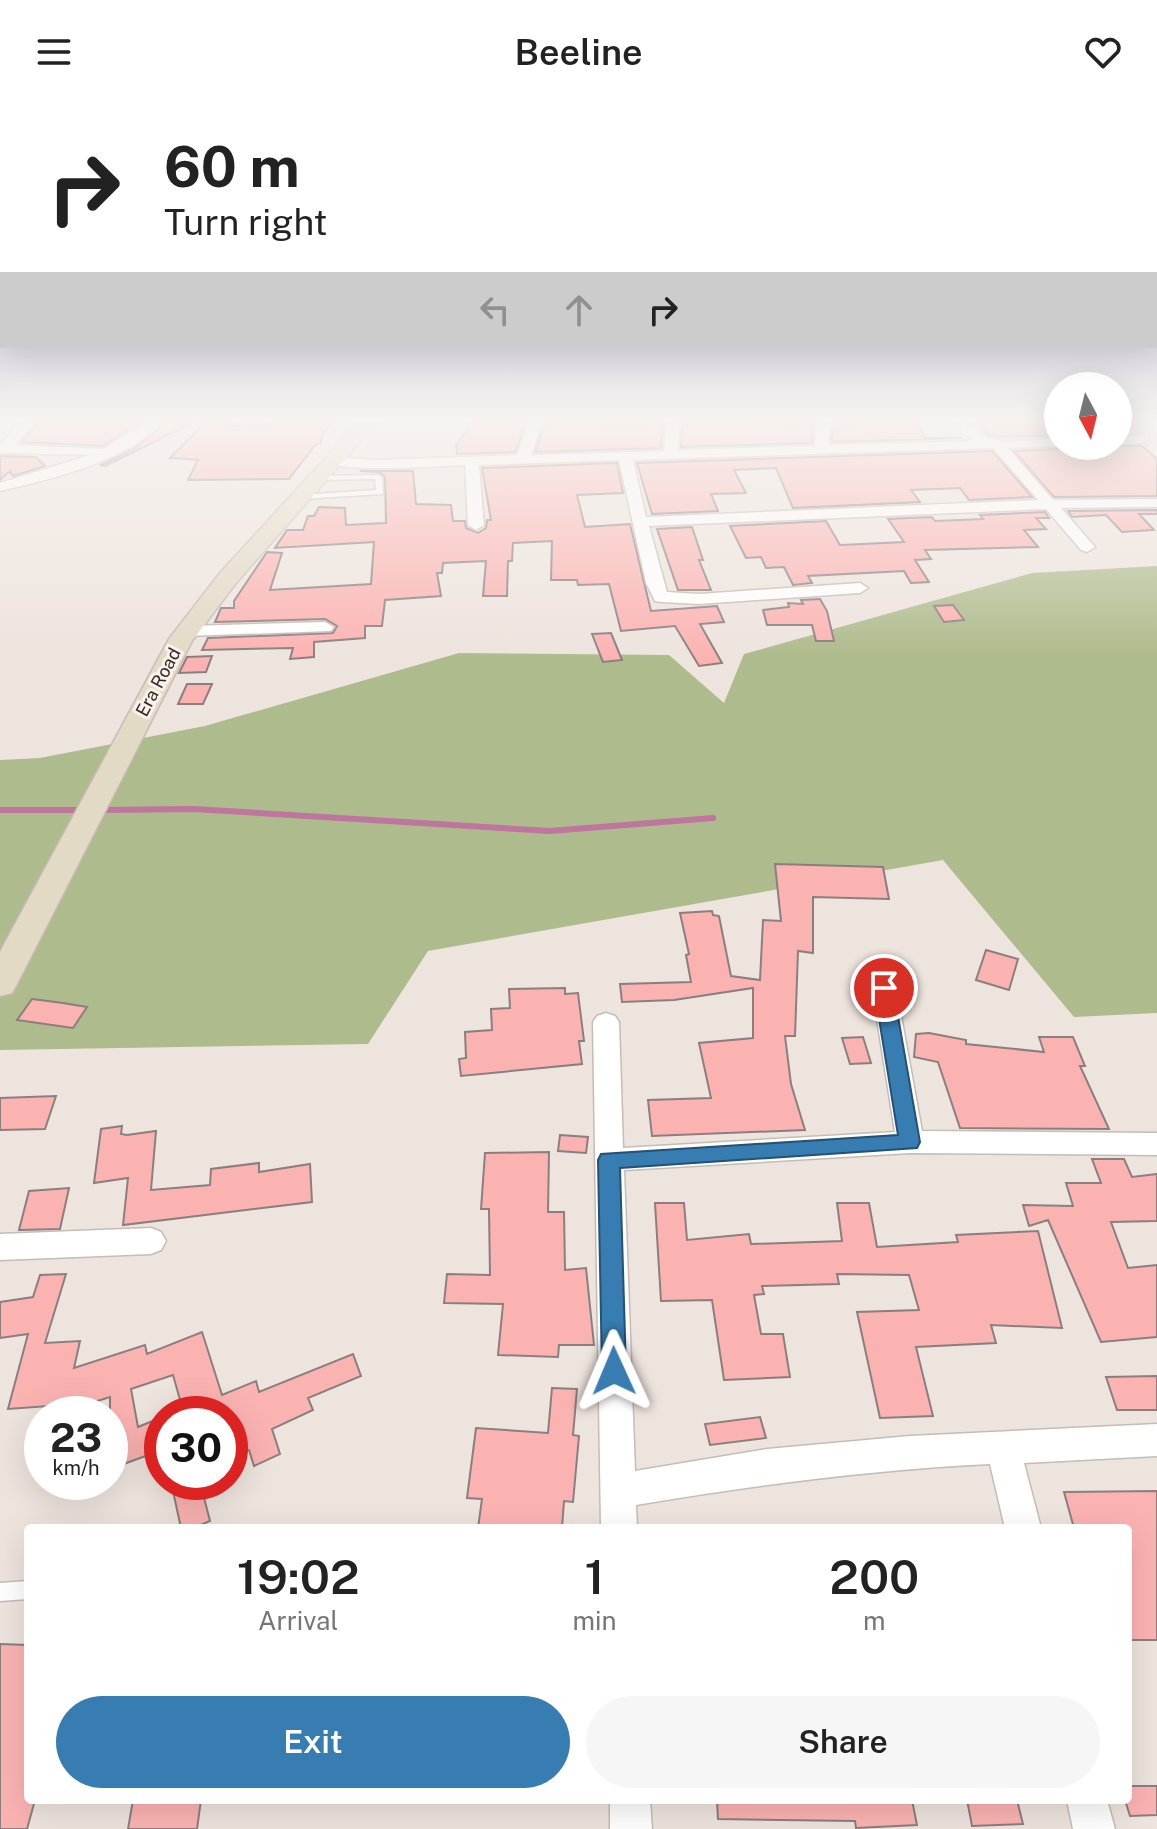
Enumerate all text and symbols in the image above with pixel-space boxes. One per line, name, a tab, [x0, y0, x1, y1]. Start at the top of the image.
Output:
icon: menu	[32, 30, 76, 74]
icon: heart	[1081, 30, 1125, 74]
text: Beeline	[514, 31, 643, 73]
text: 60 m	[164, 134, 300, 200]
icon: right	[32, 136, 136, 240]
text: Turn right	[164, 201, 327, 243]
icon: left	[473, 288, 517, 332]
icon: ahead	[557, 288, 601, 332]
icon: right	[641, 288, 685, 332]
north arrow	[1044, 372, 1132, 460]
map controls	[1044, 372, 1132, 460]
street label: Era Road	[131, 644, 185, 720]
pin	[850, 954, 918, 1022]
icon: arrive	[862, 966, 906, 1010]
position arrow	[572, 1329, 656, 1413]
speed limit sign: 30	[144, 1396, 248, 1500]
text: 23	[50, 1414, 102, 1461]
text: km/h	[52, 1456, 100, 1480]
text: 19:02	[237, 1548, 360, 1605]
text: 1	[584, 1548, 604, 1605]
text: 200	[829, 1548, 919, 1605]
text: Arrival	[258, 1605, 338, 1636]
text: min	[572, 1605, 617, 1636]
text: m	[863, 1605, 885, 1636]
button: Exit	[56, 1696, 570, 1788]
button: Share	[586, 1696, 1100, 1788]

